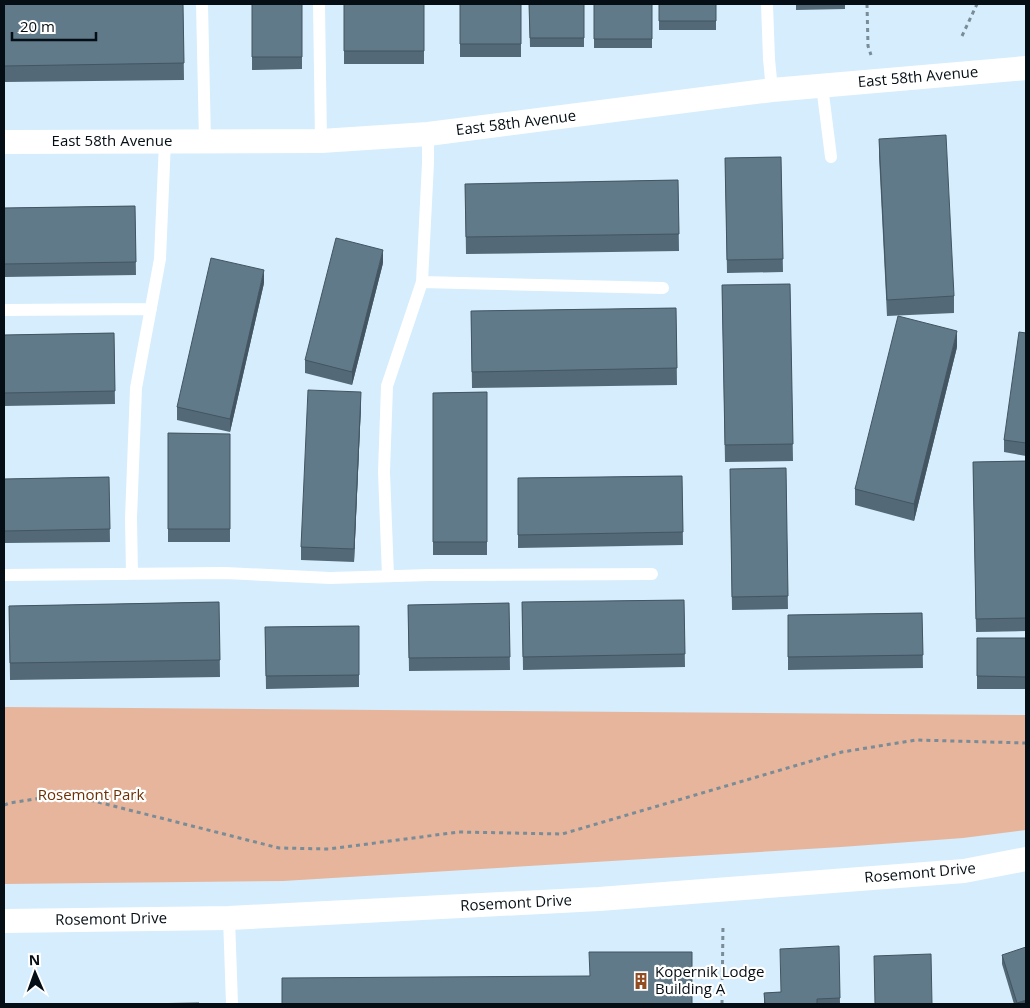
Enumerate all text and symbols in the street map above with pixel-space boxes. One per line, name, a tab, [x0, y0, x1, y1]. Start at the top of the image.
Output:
scale bar	[12, 10, 96, 42]
text: 20 m	[20, 16, 55, 36]
street label: East 58th Avenue	[857, 61, 979, 91]
street label: East 58th Avenue	[455, 105, 577, 139]
street label: East 58th Avenue	[52, 130, 172, 150]
park label: Rosemont Park	[38, 784, 144, 804]
street label: Rosemont Drive	[863, 857, 977, 887]
street label: Rosemont Drive	[460, 889, 572, 915]
street label: Rosemont Drive	[55, 907, 167, 929]
north arrow	[10, 948, 60, 998]
text: N	[29, 950, 41, 969]
place label: Kopernik Lodge Building A	[655, 961, 764, 998]
building icon: Kopernik Lodge Building A	[631, 971, 651, 991]

